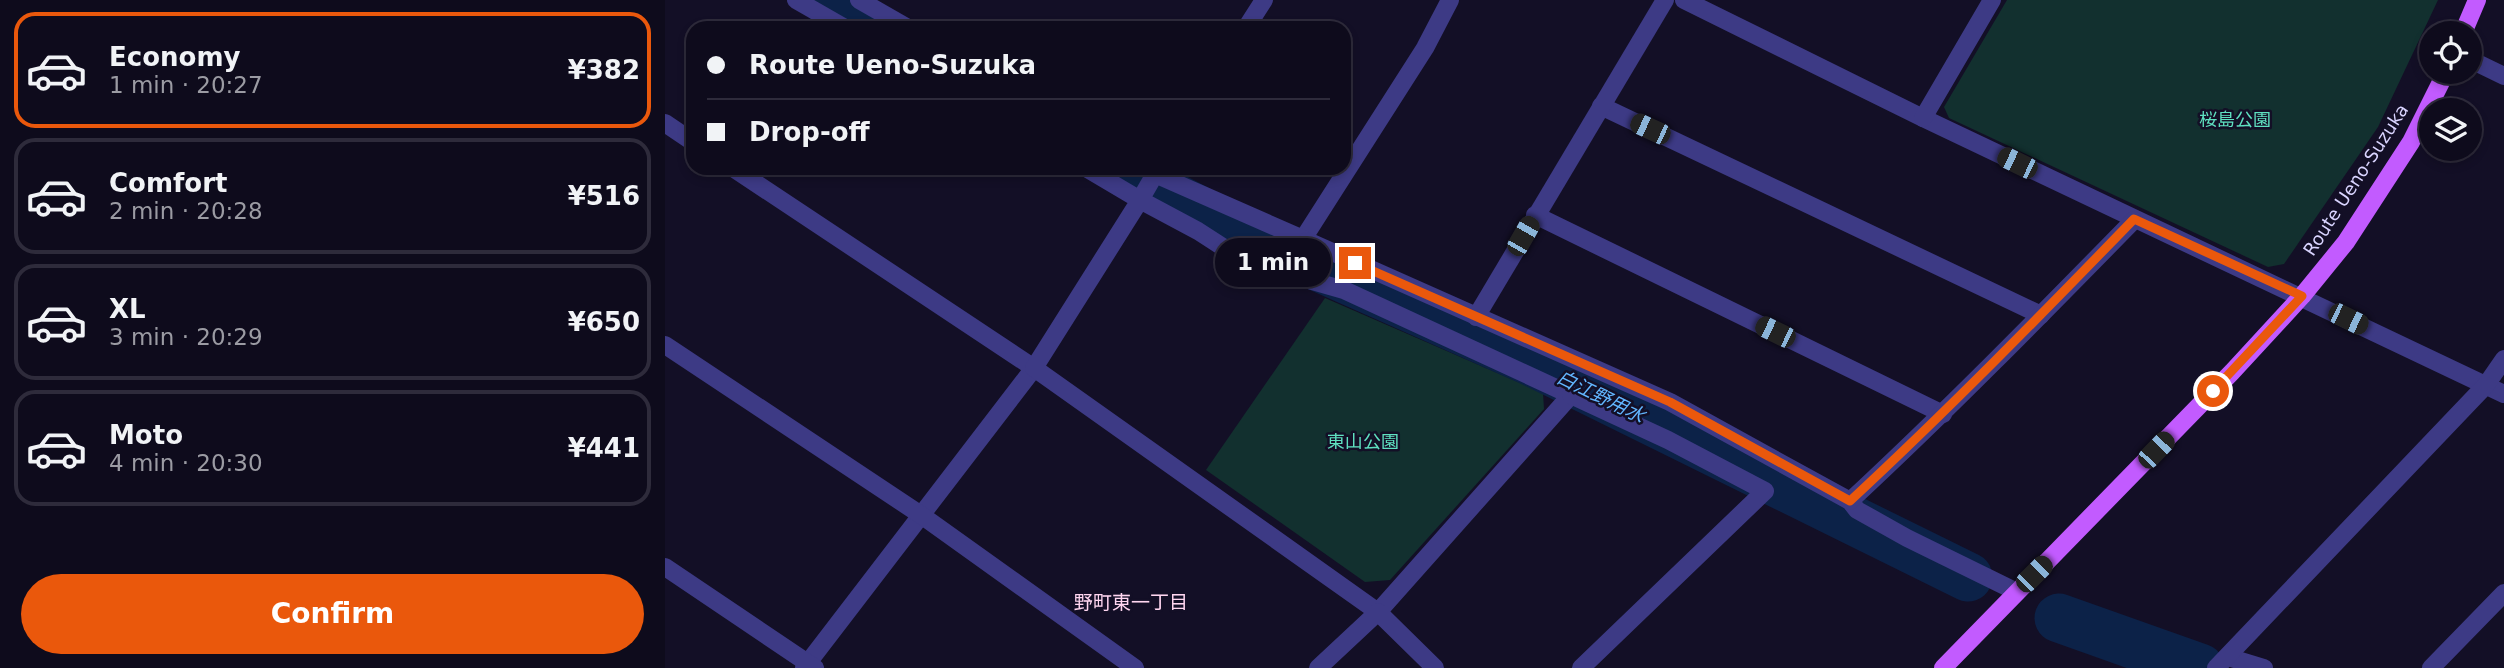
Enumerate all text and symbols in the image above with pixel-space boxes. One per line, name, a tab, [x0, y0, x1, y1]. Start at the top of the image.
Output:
map controls	[2419, 21, 2482, 161]
button: locate	[2419, 21, 2482, 84]
icon: car	[25, 39, 88, 102]
text: Economy	[109, 42, 240, 72]
text: Route Ueno-Suzuka	[749, 50, 1036, 80]
text: ¥382	[568, 55, 640, 85]
text: 1 min · 20:27	[109, 72, 263, 98]
button: layers	[2419, 98, 2482, 161]
street label: Route Ueno-Suzuka	[2299, 100, 2412, 259]
park label: 桜島公園	[2199, 109, 2271, 130]
car	[1627, 111, 1674, 147]
text: Drop-off	[749, 117, 870, 147]
car	[1994, 144, 2041, 182]
icon: car	[25, 165, 88, 228]
text: Comfort	[109, 168, 227, 198]
text: ¥516	[568, 181, 640, 211]
text: 2 min · 20:28	[109, 198, 263, 224]
car	[1504, 213, 1543, 259]
callout: 1 min	[1215, 238, 1331, 288]
route end	[1339, 247, 1371, 279]
text: 1 min	[1237, 249, 1309, 275]
icon: car	[25, 291, 88, 354]
text: XL	[109, 294, 146, 324]
car	[2325, 300, 2372, 338]
text: ¥650	[568, 307, 640, 337]
car	[1752, 313, 1799, 351]
text: 3 min · 20:29	[109, 324, 263, 350]
water label: 白江野用水	[1553, 365, 1650, 428]
route start	[2197, 375, 2229, 407]
icon: car	[25, 417, 88, 480]
text: Moto	[109, 420, 183, 450]
car	[2134, 428, 2179, 472]
park label: 東山公園	[1327, 431, 1399, 452]
text: ¥441	[568, 433, 640, 463]
text: 4 min · 20:30	[109, 450, 263, 476]
car	[2012, 552, 2057, 596]
button: Confirm	[21, 574, 644, 654]
district label: 野町東一丁目	[1074, 591, 1188, 613]

